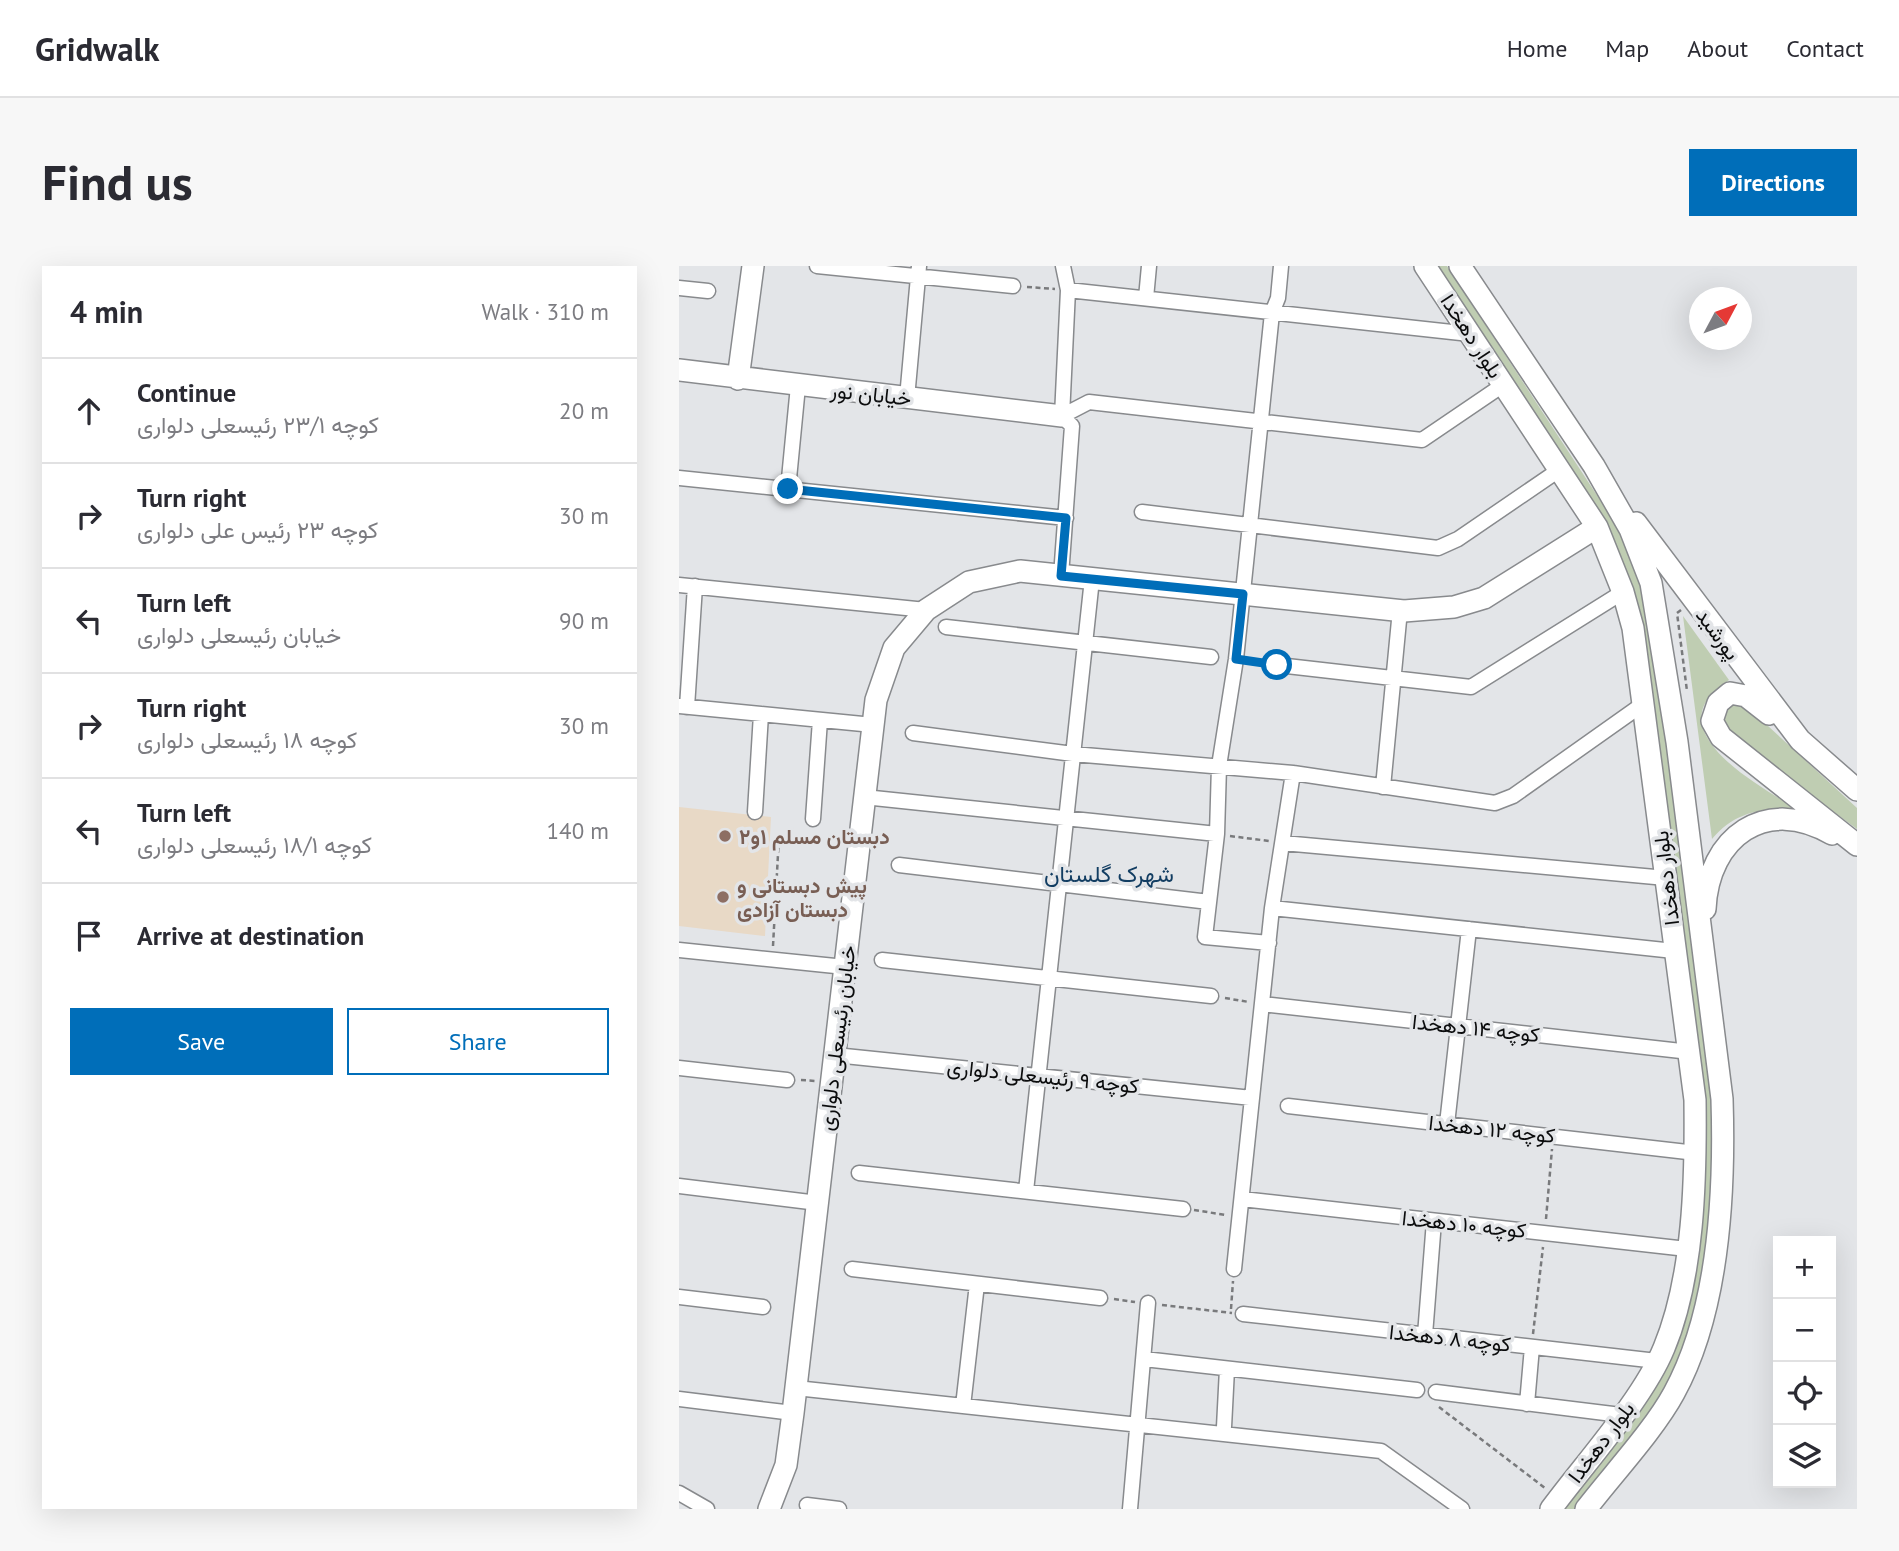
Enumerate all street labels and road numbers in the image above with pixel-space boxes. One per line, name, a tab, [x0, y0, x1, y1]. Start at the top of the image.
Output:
street label: بلوار دهخدا	[1435, 289, 1509, 383]
street label: خیابان نور	[828, 376, 913, 412]
street label: پورشید	[1689, 603, 1746, 666]
street label: بلوار دهخدا	[1647, 829, 1685, 927]
street label: خیابان رئیسعلی دلواری	[812, 944, 862, 1132]
street label: کوچه ۱۴ دهخدا	[1411, 1008, 1541, 1049]
street label: کوچه ۹ رئیسعلی دلواری	[946, 1053, 1140, 1100]
street label: کوچه ۱۲ دهخدا	[1427, 1109, 1557, 1150]
street label: کوچه ۱۰ دهخدا	[1400, 1204, 1527, 1245]
street label: کوچه ۸ دهخدا	[1388, 1318, 1512, 1359]
street label: بلوار دهخدا	[1562, 1396, 1640, 1488]

